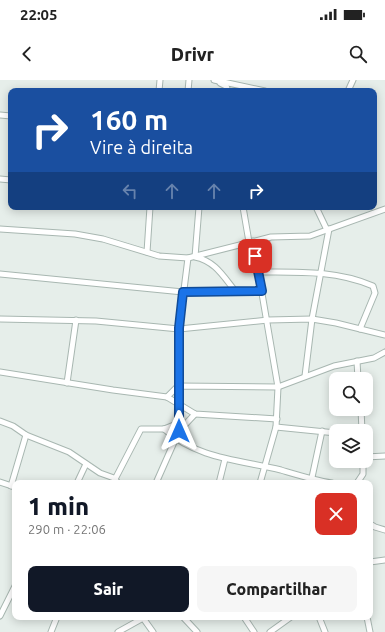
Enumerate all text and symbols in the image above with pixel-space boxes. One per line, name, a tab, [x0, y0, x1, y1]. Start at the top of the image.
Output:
text: 22:05	[20, 6, 58, 23]
icon: back	[16, 43, 38, 65]
icon: search	[347, 43, 369, 65]
text: Drivr	[171, 44, 214, 64]
icon: right	[24, 104, 76, 156]
text: 160 m	[90, 104, 168, 135]
text: Vire à direita	[90, 137, 193, 157]
icon: left	[119, 180, 141, 202]
icon: ahead	[161, 180, 183, 202]
icon: ahead	[203, 180, 225, 202]
icon: right	[245, 180, 267, 202]
pin	[238, 239, 272, 273]
icon: arrive	[244, 245, 266, 267]
map controls	[329, 372, 373, 468]
button: search	[329, 372, 373, 416]
position arrow	[158, 410, 200, 452]
button: layers	[329, 424, 373, 468]
text: 1 min	[28, 493, 89, 520]
button: close	[315, 493, 357, 535]
text: 290 m · 22:06	[28, 522, 106, 536]
button: Sair	[28, 566, 189, 612]
button: Compartilhar	[197, 566, 357, 612]

